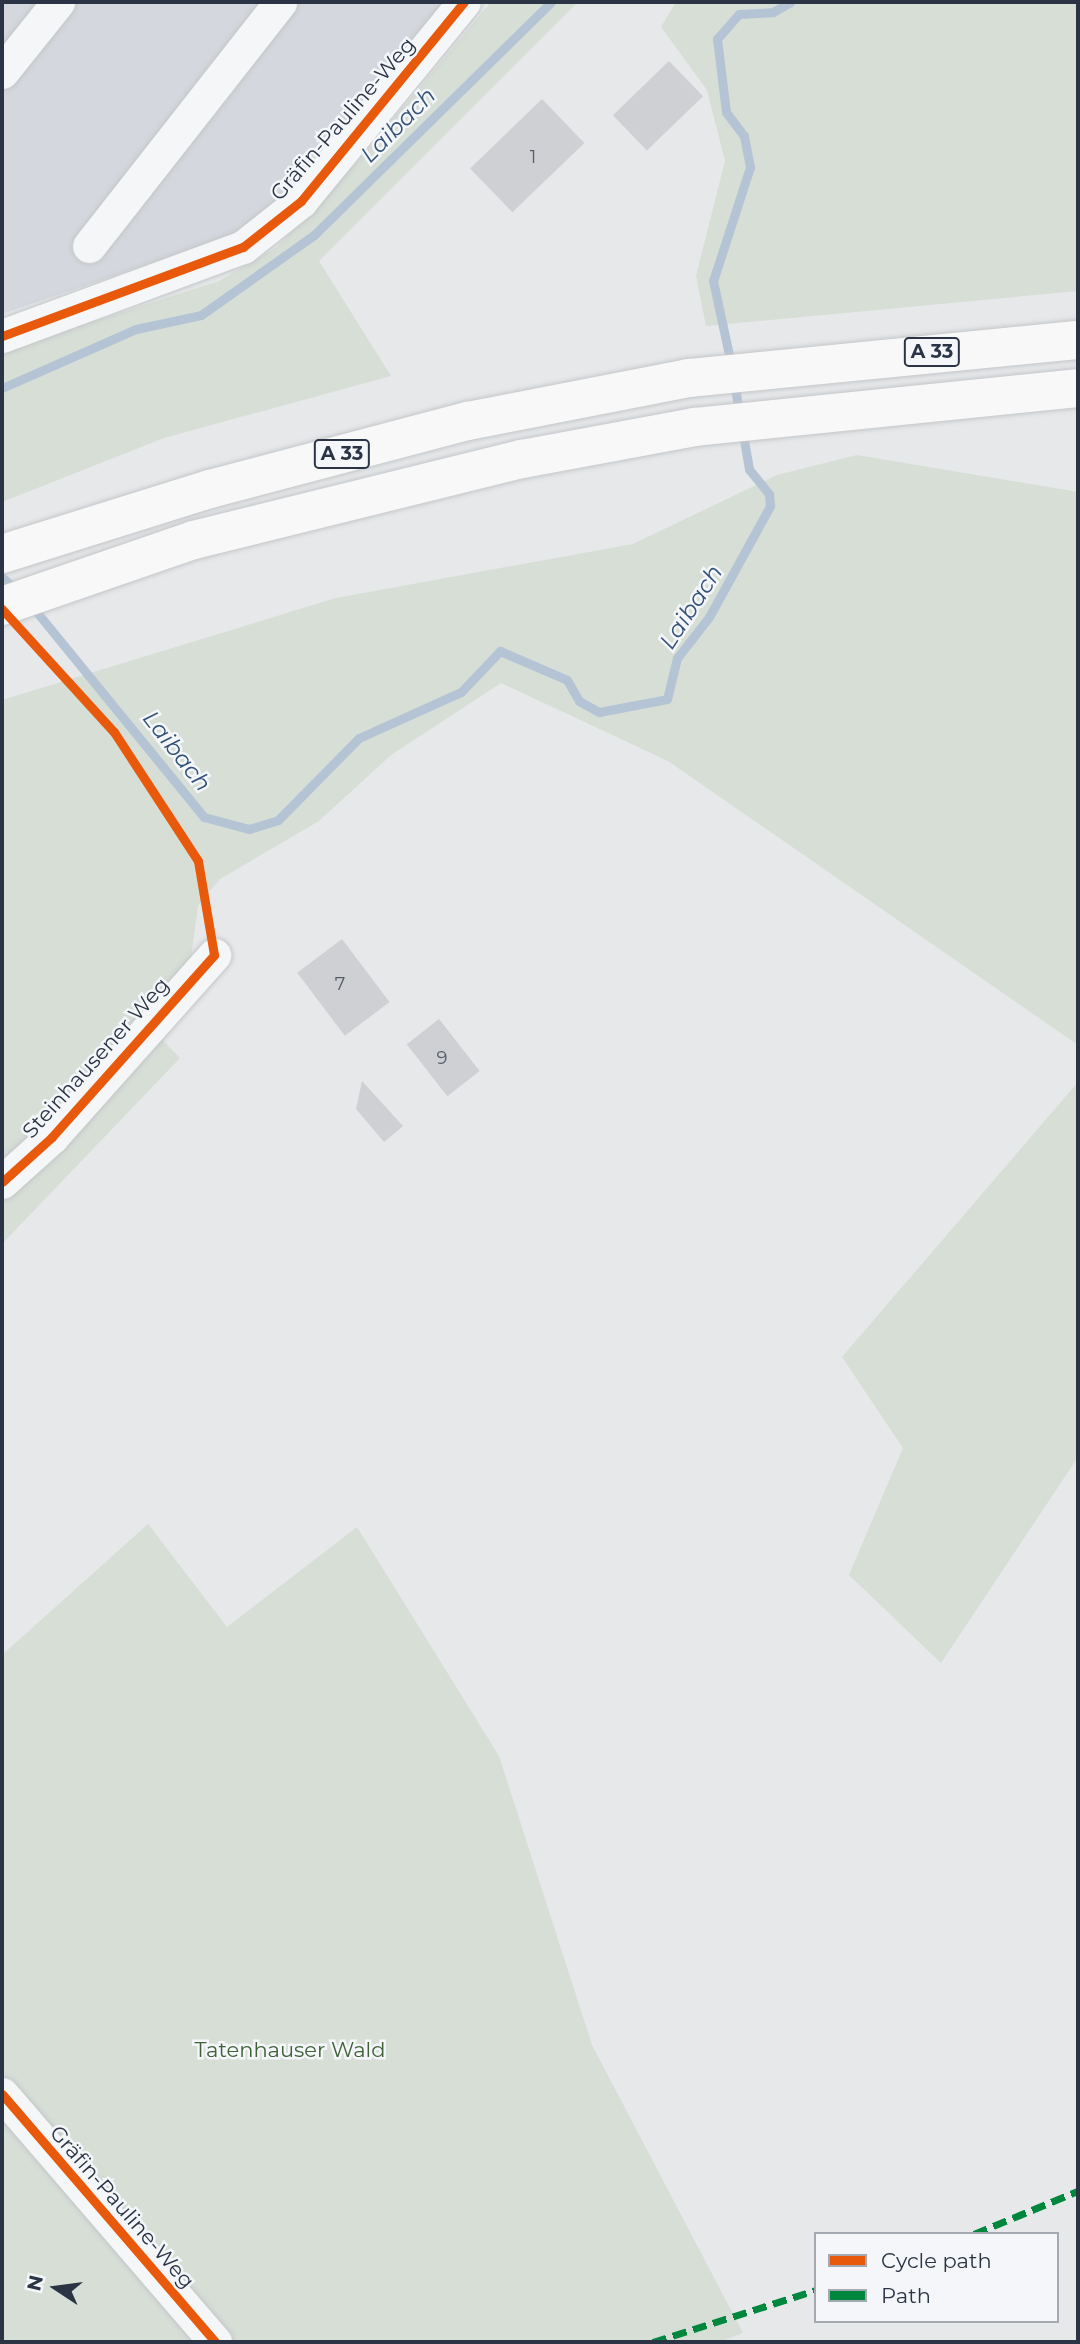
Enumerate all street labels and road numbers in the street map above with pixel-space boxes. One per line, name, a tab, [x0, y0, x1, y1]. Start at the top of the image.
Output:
street label: Gräfin-Pauline-Weg	[265, 32, 421, 206]
road number: A 33	[902, 336, 962, 368]
road number: A 33	[312, 438, 372, 470]
street label: Steinhausener Weg	[17, 973, 175, 1143]
street label: Gräfin-Pauline-Weg	[44, 2120, 200, 2294]

